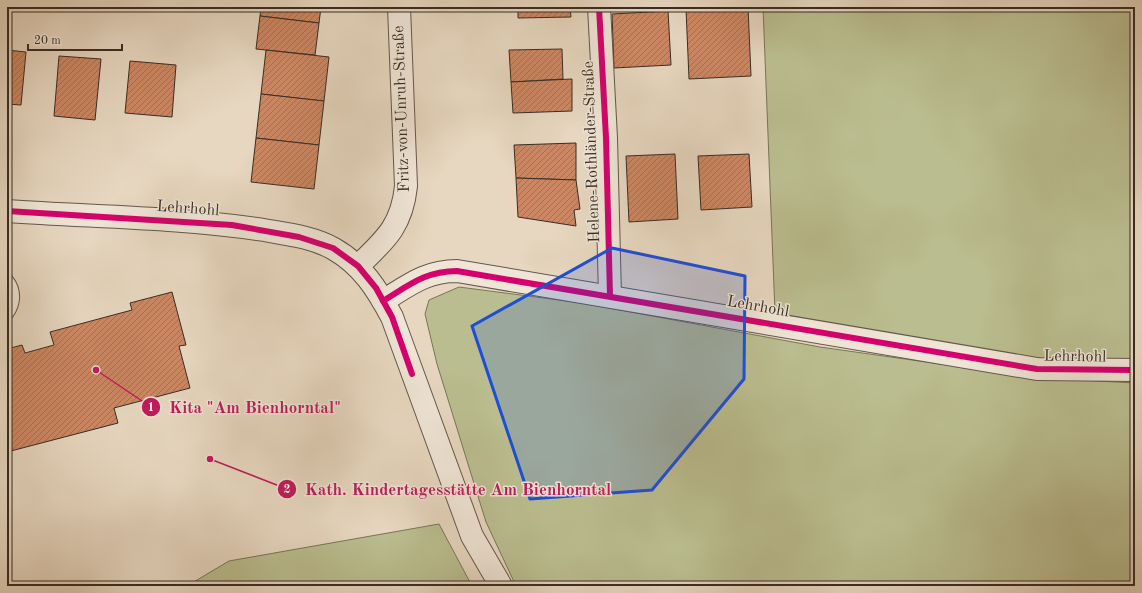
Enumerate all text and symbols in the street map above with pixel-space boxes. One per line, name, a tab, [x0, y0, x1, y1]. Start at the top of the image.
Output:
street label: Fritz-von-Unruh-Straße	[391, 25, 413, 193]
scale bar	[28, 26, 122, 52]
text: 20 m	[34, 35, 61, 47]
street label: Helene-Rothländer-Straße	[581, 61, 603, 243]
street label: Lehrhohl	[156, 199, 220, 219]
street label: Lehrhohl	[726, 294, 790, 320]
street label: Lehrhohl	[1043, 348, 1107, 366]
callout: Kita "Am Bienhorntal"	[141, 393, 349, 422]
text: Kita "Am Bienhorntal"	[169, 400, 341, 417]
text: 1	[148, 402, 154, 414]
callout: Kath. Kindertagesstätte Am Bienhorntal	[277, 474, 619, 503]
text: Kath. Kindertagesstätte Am Bienhorntal	[305, 482, 611, 499]
text: 2	[284, 484, 291, 496]

